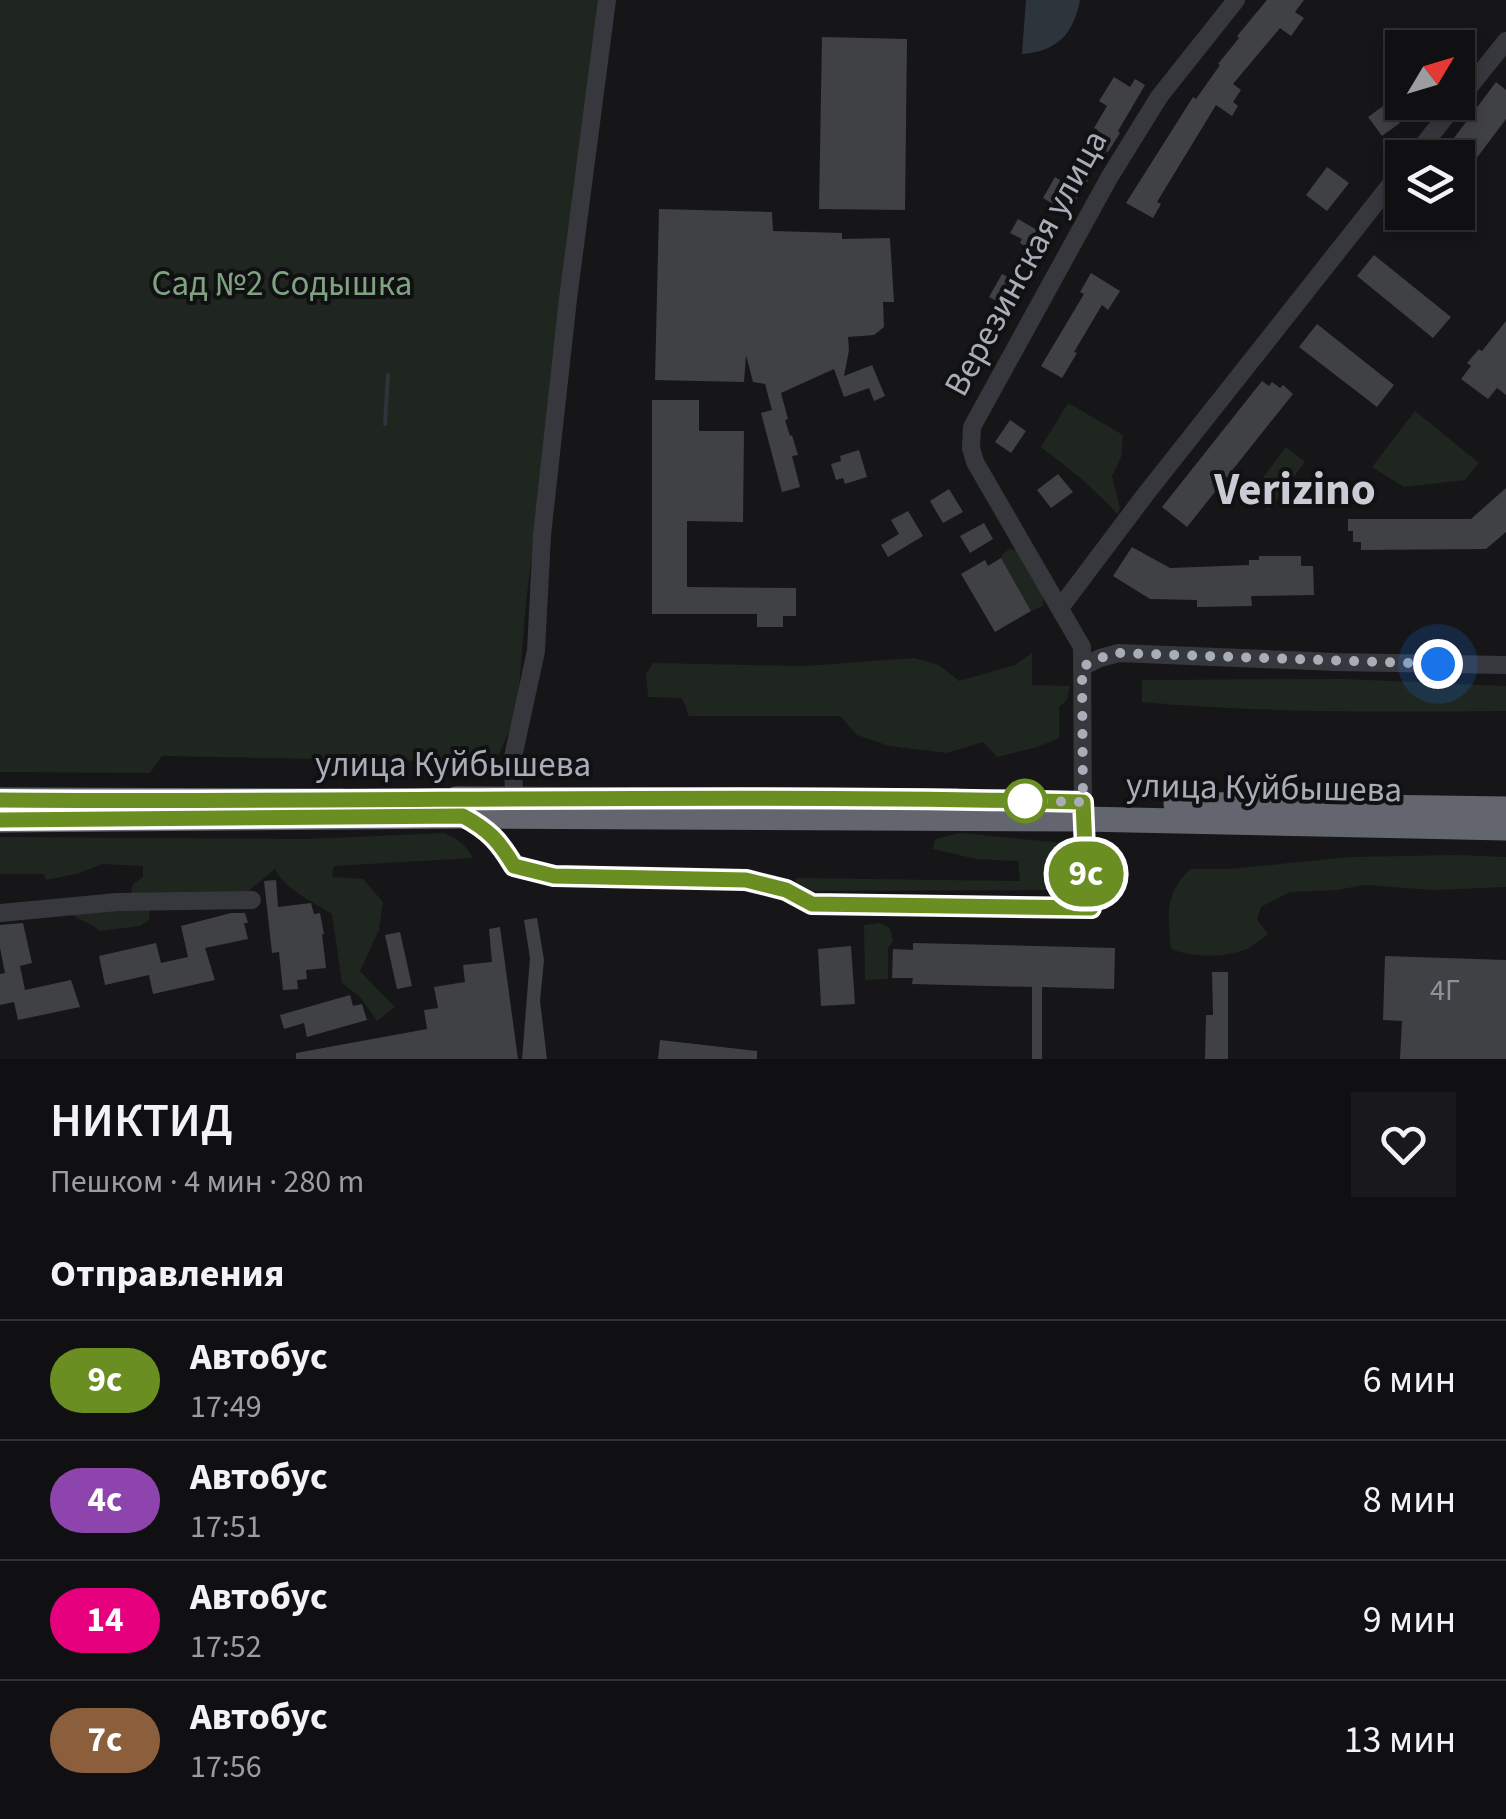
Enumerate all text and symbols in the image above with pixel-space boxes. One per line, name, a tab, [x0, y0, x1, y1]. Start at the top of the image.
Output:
north arrow	[1385, 30, 1475, 120]
map controls	[1385, 30, 1475, 230]
street label: Верезинская улица	[932, 121, 1120, 405]
button: layers	[1385, 140, 1475, 230]
park label: Сад №2 Содышка	[152, 259, 412, 309]
district label: Verizino	[1213, 458, 1376, 522]
your location	[1413, 639, 1463, 689]
street label: улица Куйбышева	[315, 740, 591, 790]
street label: улица Куйбышева	[1126, 761, 1402, 815]
unlabelled marker	[1004, 780, 1046, 822]
line badge: 9с	[1041, 842, 1131, 906]
text: 9с	[1069, 849, 1103, 899]
house number: 4Г	[1430, 969, 1460, 1012]
text: НИКТИД	[50, 1087, 232, 1155]
button: heart	[1351, 1092, 1456, 1197]
text: Пешком · 4 мин · 280 m	[50, 1159, 364, 1205]
text: Отправления	[50, 1247, 284, 1301]
text: Автобус	[190, 1330, 328, 1384]
text: 6 мин	[1363, 1353, 1456, 1407]
text: 9с	[88, 1355, 122, 1405]
text: 17:49	[190, 1384, 262, 1430]
text: Автобус	[190, 1450, 328, 1504]
text: 8 мин	[1363, 1473, 1456, 1527]
text: 4с	[88, 1475, 122, 1525]
text: 17:51	[190, 1504, 262, 1550]
text: Автобус	[190, 1570, 328, 1624]
text: 9 мин	[1363, 1593, 1456, 1647]
text: 14	[87, 1595, 123, 1645]
text: 17:52	[190, 1624, 262, 1670]
text: Автобус	[190, 1690, 328, 1744]
text: 13 мин	[1344, 1713, 1456, 1767]
text: 7с	[88, 1715, 122, 1765]
text: 17:56	[190, 1744, 262, 1790]

